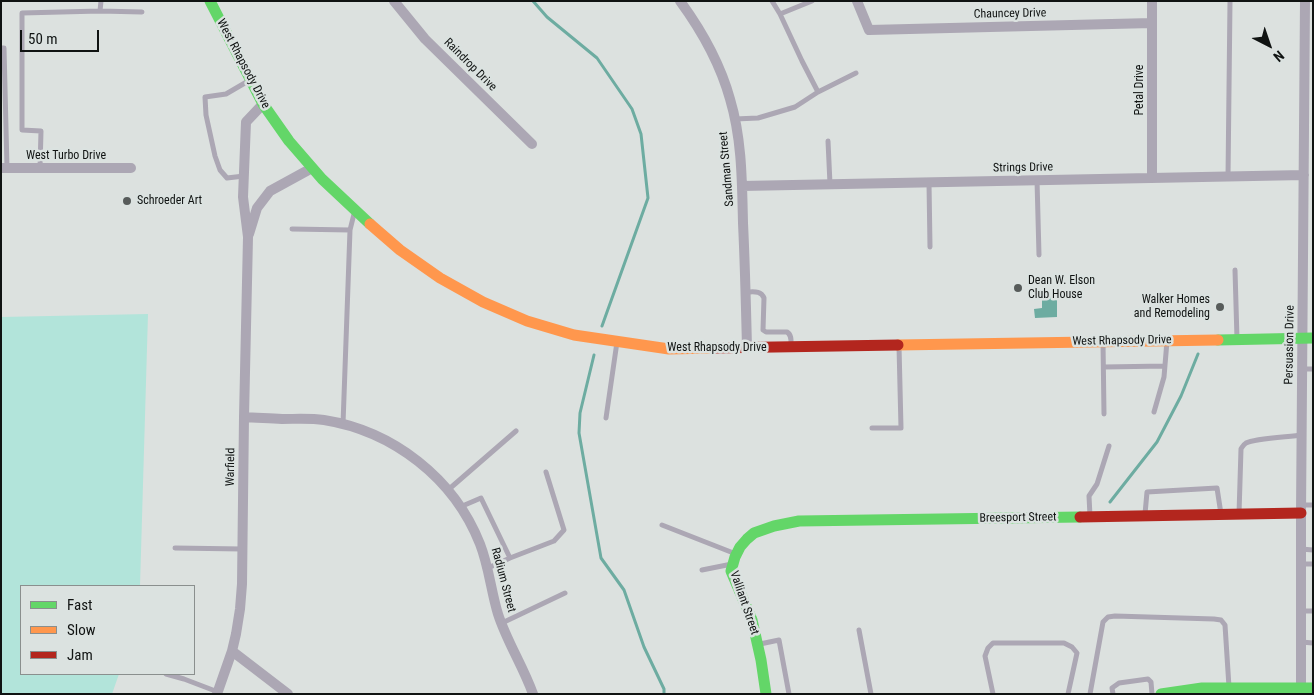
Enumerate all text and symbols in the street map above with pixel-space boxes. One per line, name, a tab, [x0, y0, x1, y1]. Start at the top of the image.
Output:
street label: Chauncey Drive	[974, 6, 1046, 22]
street label: West Rhapsody Drive	[213, 17, 273, 111]
scale bar	[22, 20, 101, 52]
north arrow	[1244, 20, 1294, 70]
text: 50 m	[28, 30, 58, 48]
street label: Raindrop Drive	[441, 36, 499, 94]
text: N	[1270, 47, 1287, 65]
street label: Petal Drive	[1133, 65, 1147, 115]
street label: Sandman Street	[717, 131, 737, 207]
street label: West Turbo Drive	[26, 149, 106, 163]
street label: Strings Drive	[993, 160, 1053, 176]
place label: Schroeder Art	[137, 194, 202, 208]
marker: Schroeder Art	[121, 195, 133, 207]
place label: Dean W. Elson Club House	[1028, 274, 1095, 302]
marker: Dean W. Elson Club House	[1012, 282, 1024, 294]
place label: Walker Homes and Remodeling	[1134, 293, 1210, 321]
marker: Walker Homes and Remodeling	[1214, 301, 1226, 313]
street label: Persuasion Drive	[1282, 305, 1298, 385]
street label: West Rhapsody Drive	[1072, 333, 1172, 349]
street label: West Rhapsody Drive	[667, 341, 767, 355]
street label: Warfield	[223, 448, 239, 486]
street label: Breesport Street	[979, 510, 1057, 526]
street label: Radium Street	[487, 546, 519, 614]
street label: Valliant Street	[726, 569, 762, 637]
legend	[20, 585, 195, 675]
text: Fast	[67, 596, 92, 614]
text: Slow	[67, 621, 96, 639]
text: Jam	[67, 646, 93, 664]

